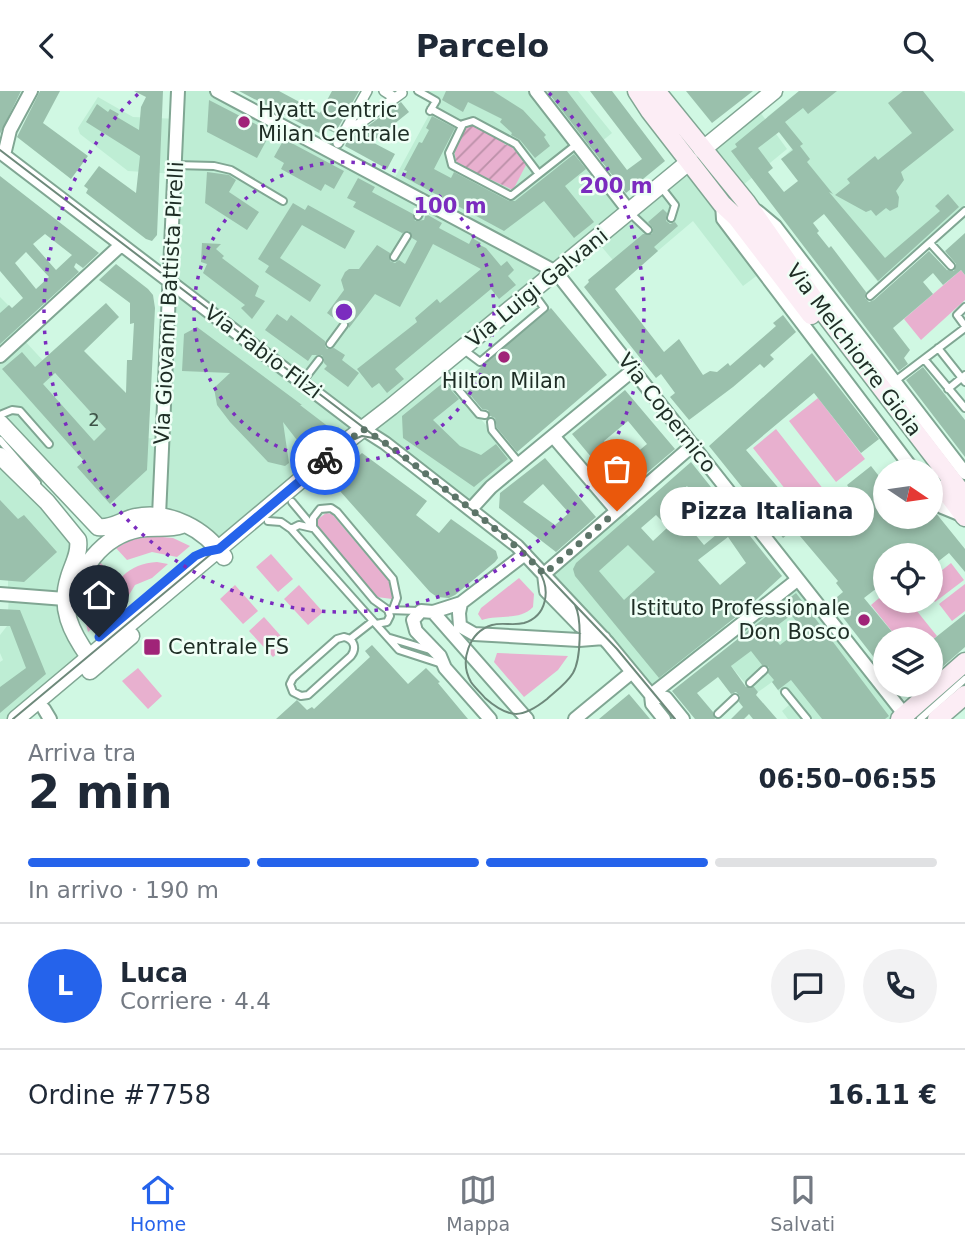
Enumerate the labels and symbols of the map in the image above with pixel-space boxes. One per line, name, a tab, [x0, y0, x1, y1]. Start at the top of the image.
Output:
place label: Hyatt Centric Milan Centrale	[258, 98, 410, 146]
marker: Hyatt Centric Milan Centrale	[236, 114, 252, 130]
street label: Via Giovanni Battista Pirelli	[150, 161, 188, 445]
text: 200 m	[579, 174, 653, 198]
text: 100 m	[413, 194, 487, 218]
street label: Via Luigi Galvani	[461, 224, 613, 352]
street label: Via Melchiorre Gioia	[781, 259, 927, 441]
street label: Via Fabio Filzi	[200, 300, 326, 404]
centre of rings	[332, 300, 356, 324]
marker: Hilton Milan	[496, 349, 512, 365]
street label: Via Copernico	[613, 349, 721, 477]
place label: Hilton Milan	[442, 369, 566, 393]
house number: 2	[88, 409, 100, 430]
courier	[290, 425, 360, 495]
pin	[587, 439, 647, 511]
north arrow	[873, 459, 943, 529]
callout: Pizza Italiana	[659, 487, 872, 535]
pin	[69, 565, 129, 637]
place label: Istituto Professionale Don Bosco	[630, 596, 850, 644]
marker: Istituto Professionale Don Bosco	[856, 612, 872, 628]
place label: Centrale FS	[168, 635, 289, 659]
marker: Centrale FS	[142, 637, 162, 657]

